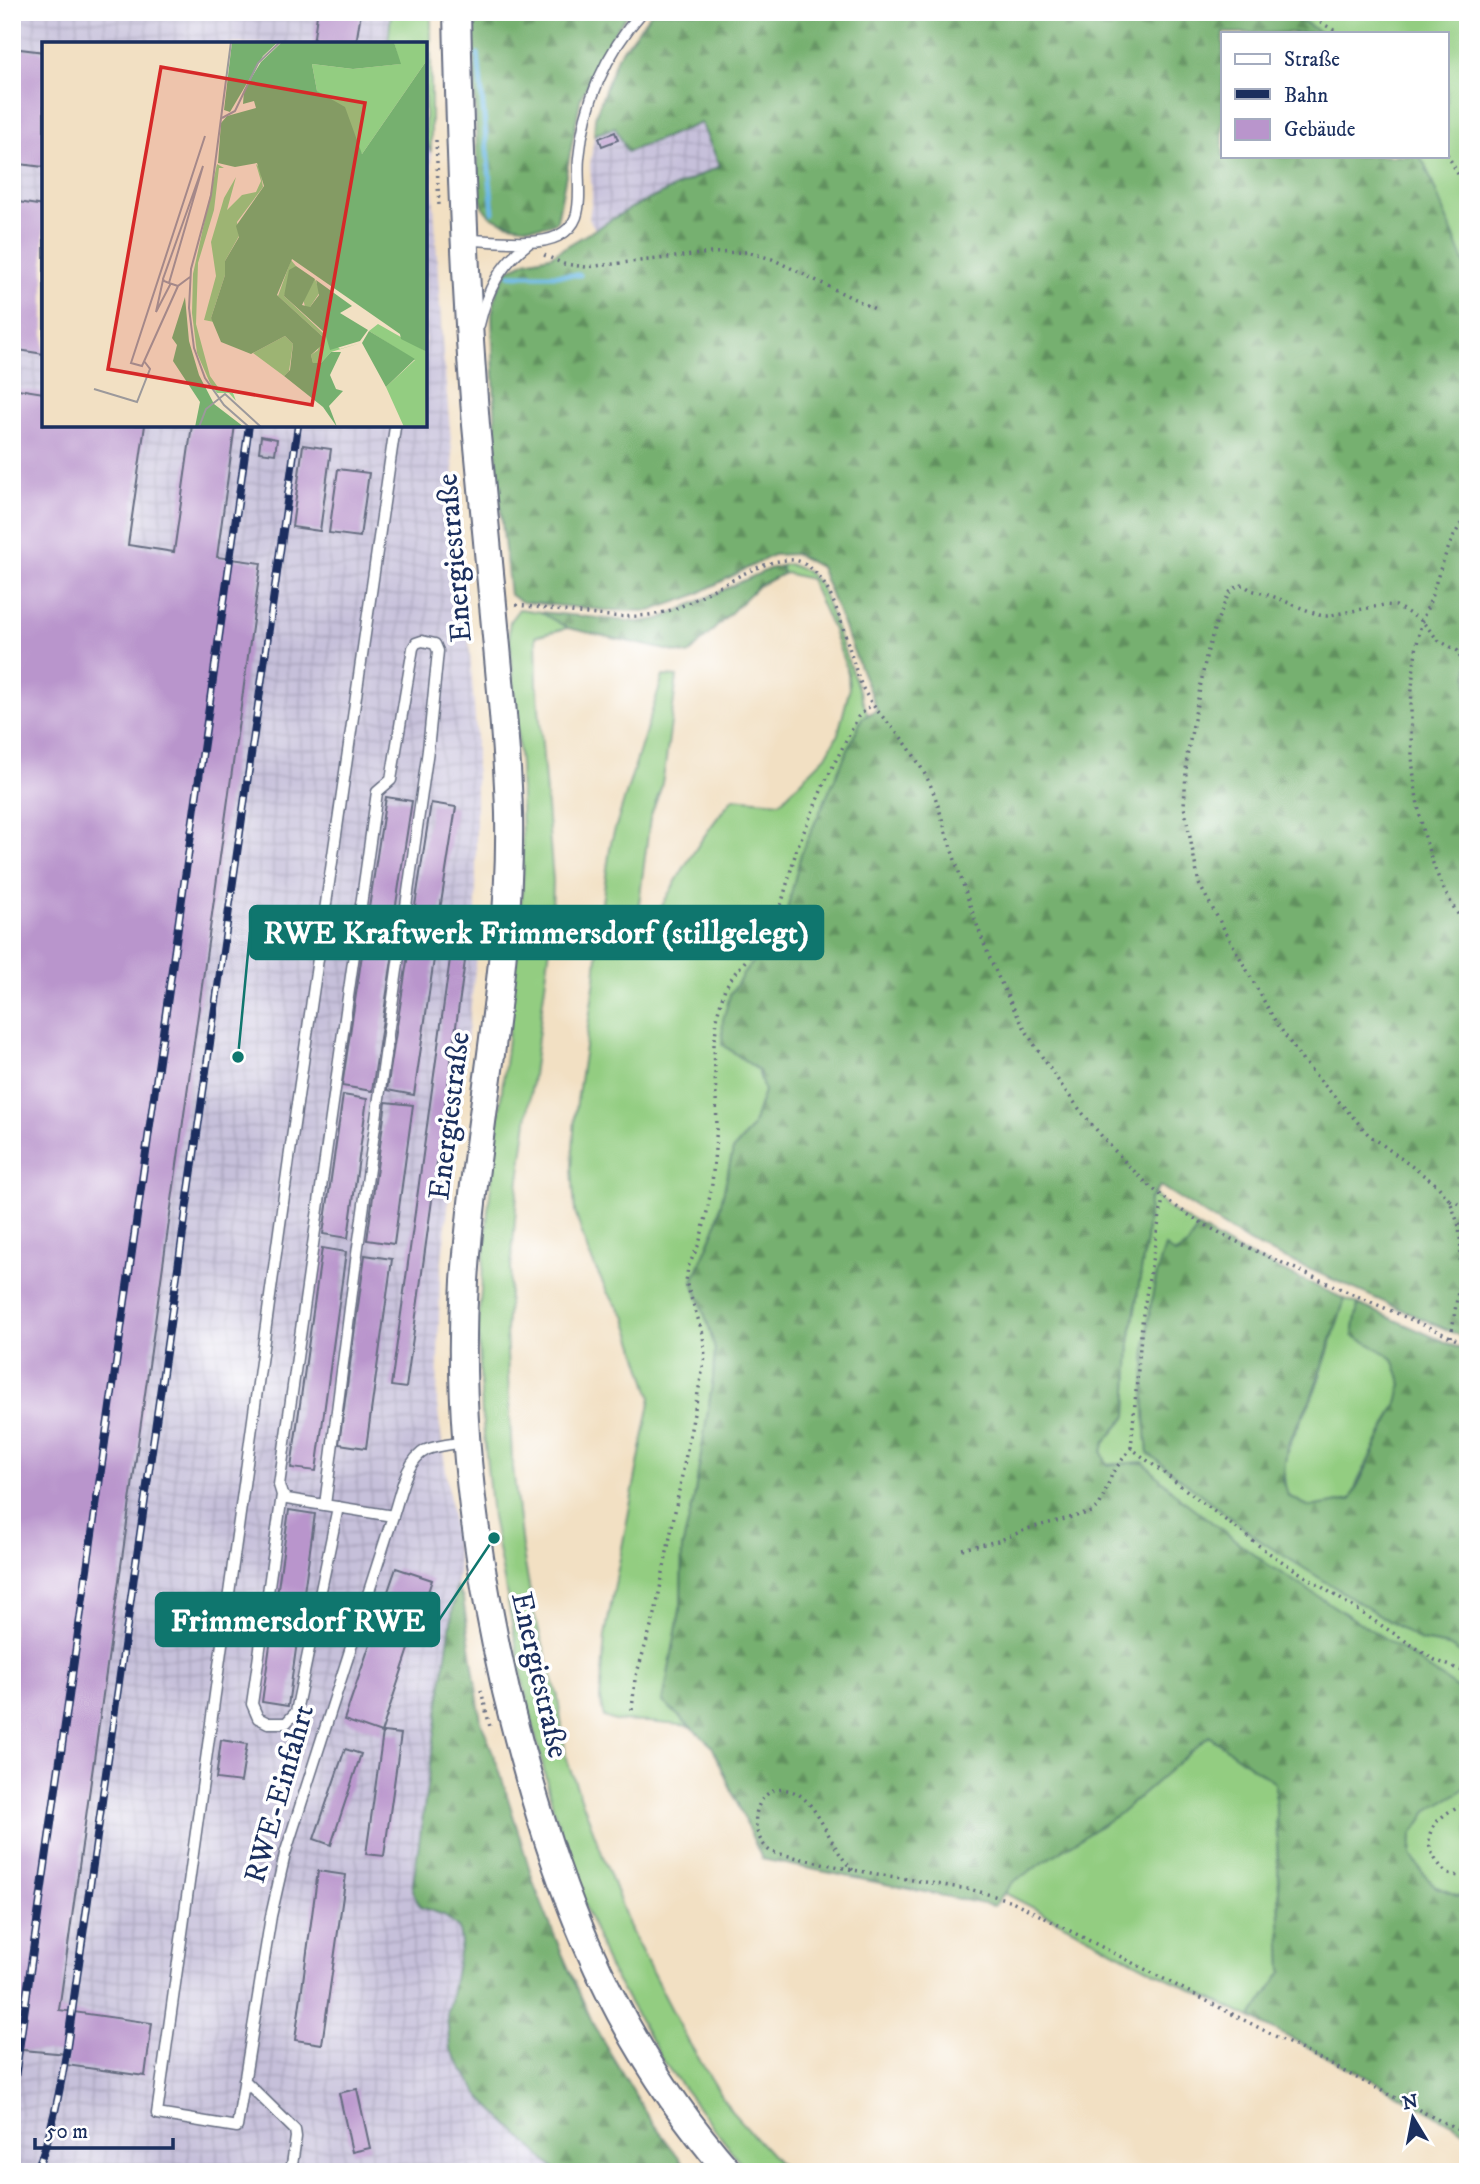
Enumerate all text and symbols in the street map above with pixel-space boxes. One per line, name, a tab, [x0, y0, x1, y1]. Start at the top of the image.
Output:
legend	[1221, 32, 1448, 158]
inset map	[42, 42, 427, 427]
text: Straße	[1284, 47, 1340, 73]
text: Bahn	[1284, 83, 1328, 109]
text: Gebäude	[1284, 117, 1356, 143]
street label: Energiestraße	[429, 472, 481, 644]
callout: RWE Kraftwerk Frimmersdorf (stillgelegt)	[250, 906, 823, 959]
text: RWE Kraftwerk Frimmersdorf (stillgelegt)	[263, 914, 809, 954]
street label: Energiestraße	[421, 1030, 479, 1202]
street label: Energiestraße	[502, 1588, 576, 1762]
callout: Frimmersdorf RWE	[156, 1593, 439, 1646]
text: Frimmersdorf RWE	[170, 1602, 426, 1642]
street label: RWE-Einfahrt	[237, 1701, 323, 1887]
north arrow	[1378, 2082, 1448, 2152]
text: N	[1401, 2090, 1420, 2115]
scale bar	[35, 2107, 173, 2151]
text: 50 m	[46, 2119, 88, 2145]

